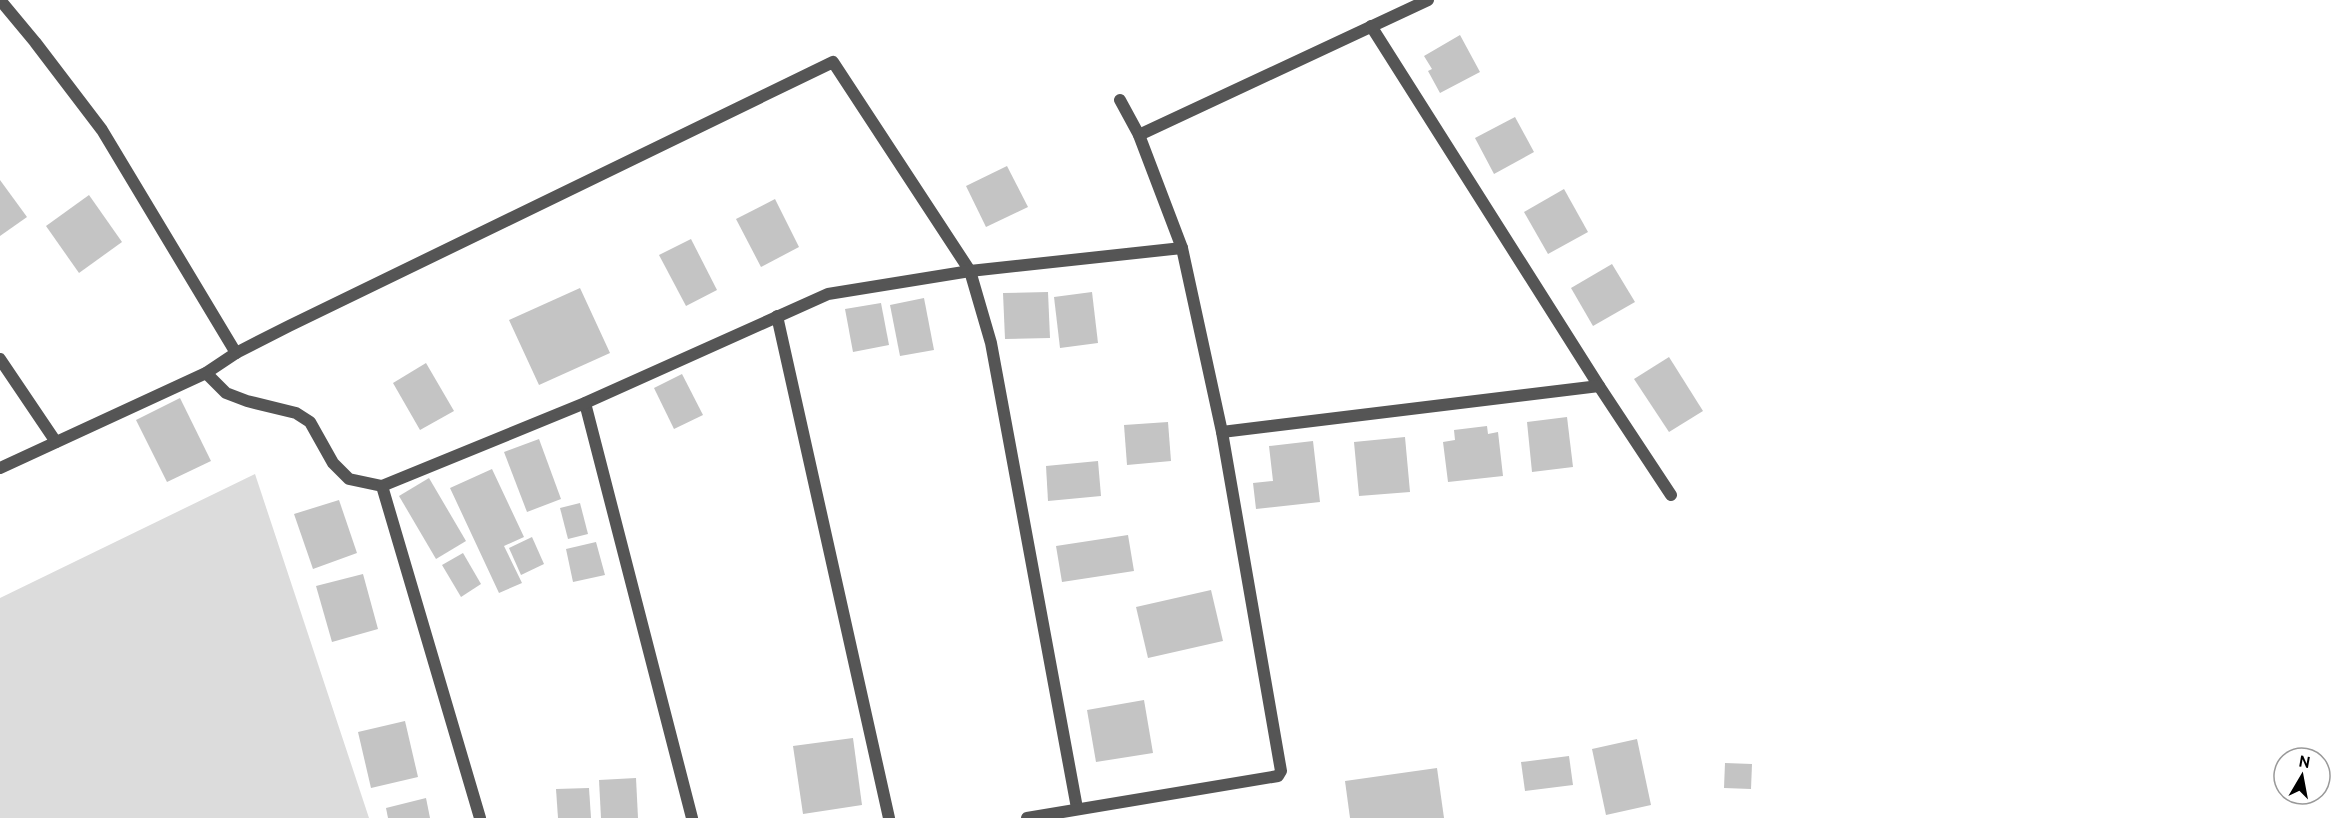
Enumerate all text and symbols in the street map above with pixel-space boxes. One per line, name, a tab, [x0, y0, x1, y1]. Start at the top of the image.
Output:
north arrow	[2272, 746, 2332, 806]
text: N	[2297, 751, 2312, 772]

